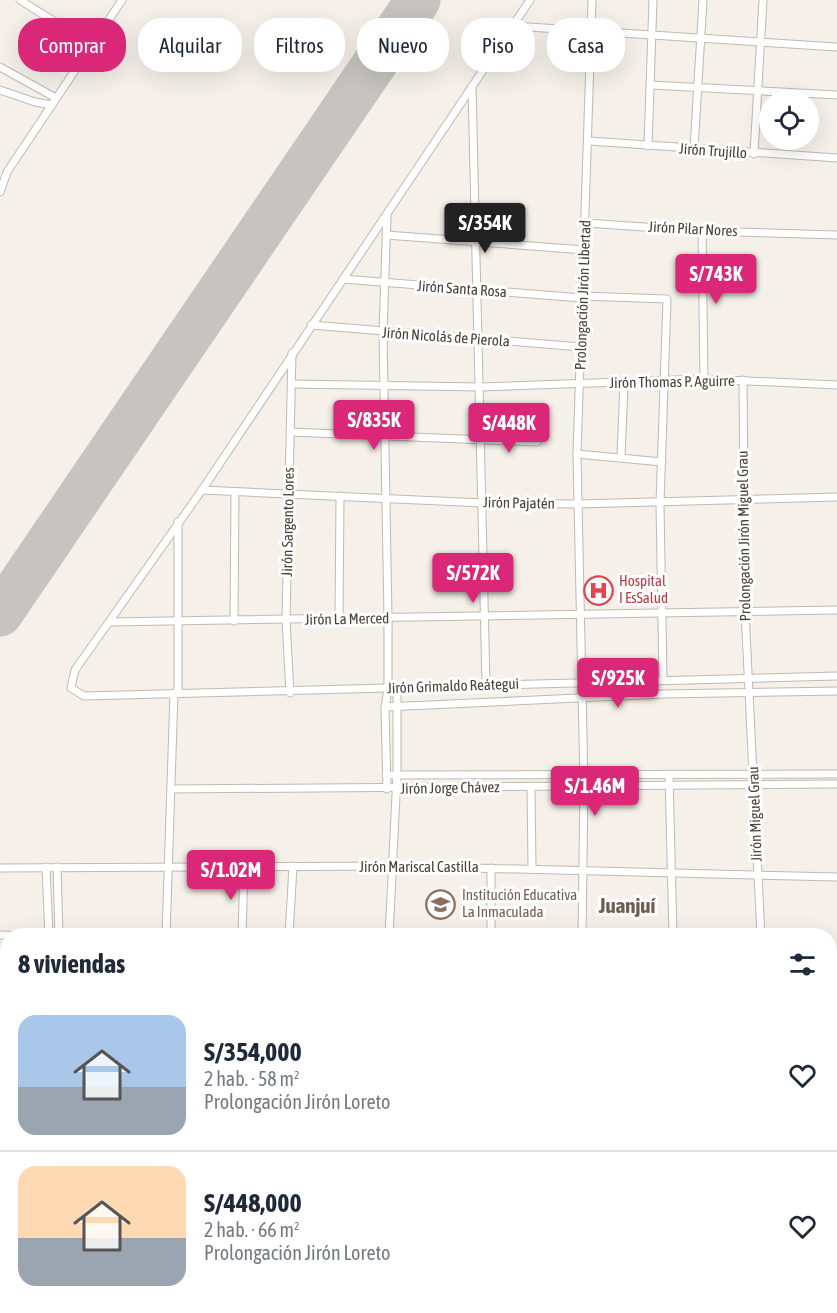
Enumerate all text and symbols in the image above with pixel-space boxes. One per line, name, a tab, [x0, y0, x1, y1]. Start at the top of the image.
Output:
chip: Comprar	[18, 18, 126, 72]
chip: Alquilar	[138, 18, 242, 72]
chip: Filtros	[254, 18, 345, 72]
chip: Nuevo	[357, 18, 449, 72]
chip: Piso	[461, 18, 535, 72]
chip: Casa	[547, 18, 625, 72]
map controls	[759, 90, 819, 150]
button: locate	[759, 90, 819, 150]
street label: Jirón Trujillo	[678, 140, 748, 161]
pin: S/354K	[436, 203, 534, 254]
text: S/354K	[458, 211, 512, 234]
street label: Jirón Pilar Nores	[648, 218, 738, 239]
street label: Prolongación Jirón Libertad	[571, 220, 594, 370]
pin: S/743K	[667, 254, 765, 305]
text: S/743K	[689, 262, 743, 285]
street label: Jirón Santa Rosa	[417, 277, 507, 300]
street label: Jirón Nicolás de Pierola	[382, 324, 510, 349]
street label: Jirón Thomas P. Aguirre	[609, 372, 735, 391]
pin: S/835K	[325, 400, 423, 451]
pin: S/448K	[460, 403, 558, 454]
text: S/835K	[347, 408, 401, 431]
text: S/448K	[482, 411, 536, 434]
street label: Prolongación Jirón Miguel Grau	[734, 450, 753, 622]
street label: Jirón Sargento Lores	[278, 467, 297, 577]
street label: Jirón Pajatén	[483, 493, 555, 512]
pin: S/572K	[424, 553, 522, 604]
text: S/572K	[446, 561, 500, 584]
place label: Hospital I EsSalud	[619, 572, 668, 606]
hospital icon: Hospital I EsSalud	[582, 574, 614, 606]
street label: Jirón La Merced	[305, 609, 389, 628]
pin: S/925K	[569, 658, 667, 709]
text: S/925K	[591, 666, 645, 689]
street label: Jirón Grimaldo Reátegui	[387, 675, 519, 696]
pin: S/1.46M	[540, 766, 650, 817]
street label: Jirón Miguel Grau	[744, 766, 765, 862]
text: S/1.46M	[565, 774, 625, 797]
street label: Jirón Jorge Chávez	[400, 778, 500, 797]
pin: S/1.02M	[176, 850, 286, 901]
text: S/1.02M	[201, 858, 261, 881]
street label: Jirón Mariscal Castilla	[359, 858, 479, 875]
place label: Institución Educativa La Inmaculada	[462, 886, 577, 920]
school or university icon: Institución Educativa La Inmaculada	[425, 888, 457, 920]
district label: Juanjuí	[598, 893, 655, 917]
icon: filters	[786, 948, 819, 981]
text: 8 viviendas	[18, 949, 125, 979]
text: S/354,000	[204, 1037, 302, 1067]
icon: home	[66, 1039, 138, 1111]
icon: heart	[786, 1059, 819, 1092]
text: 2 hab. · 58 m²	[204, 1067, 299, 1090]
text: Prolongación Jirón Loreto	[204, 1090, 390, 1113]
text: S/448,000	[204, 1188, 302, 1218]
icon: home	[66, 1190, 138, 1262]
icon: heart	[786, 1210, 819, 1243]
text: 2 hab. · 66 m²	[204, 1218, 299, 1241]
text: Prolongación Jirón Loreto	[204, 1241, 390, 1264]

